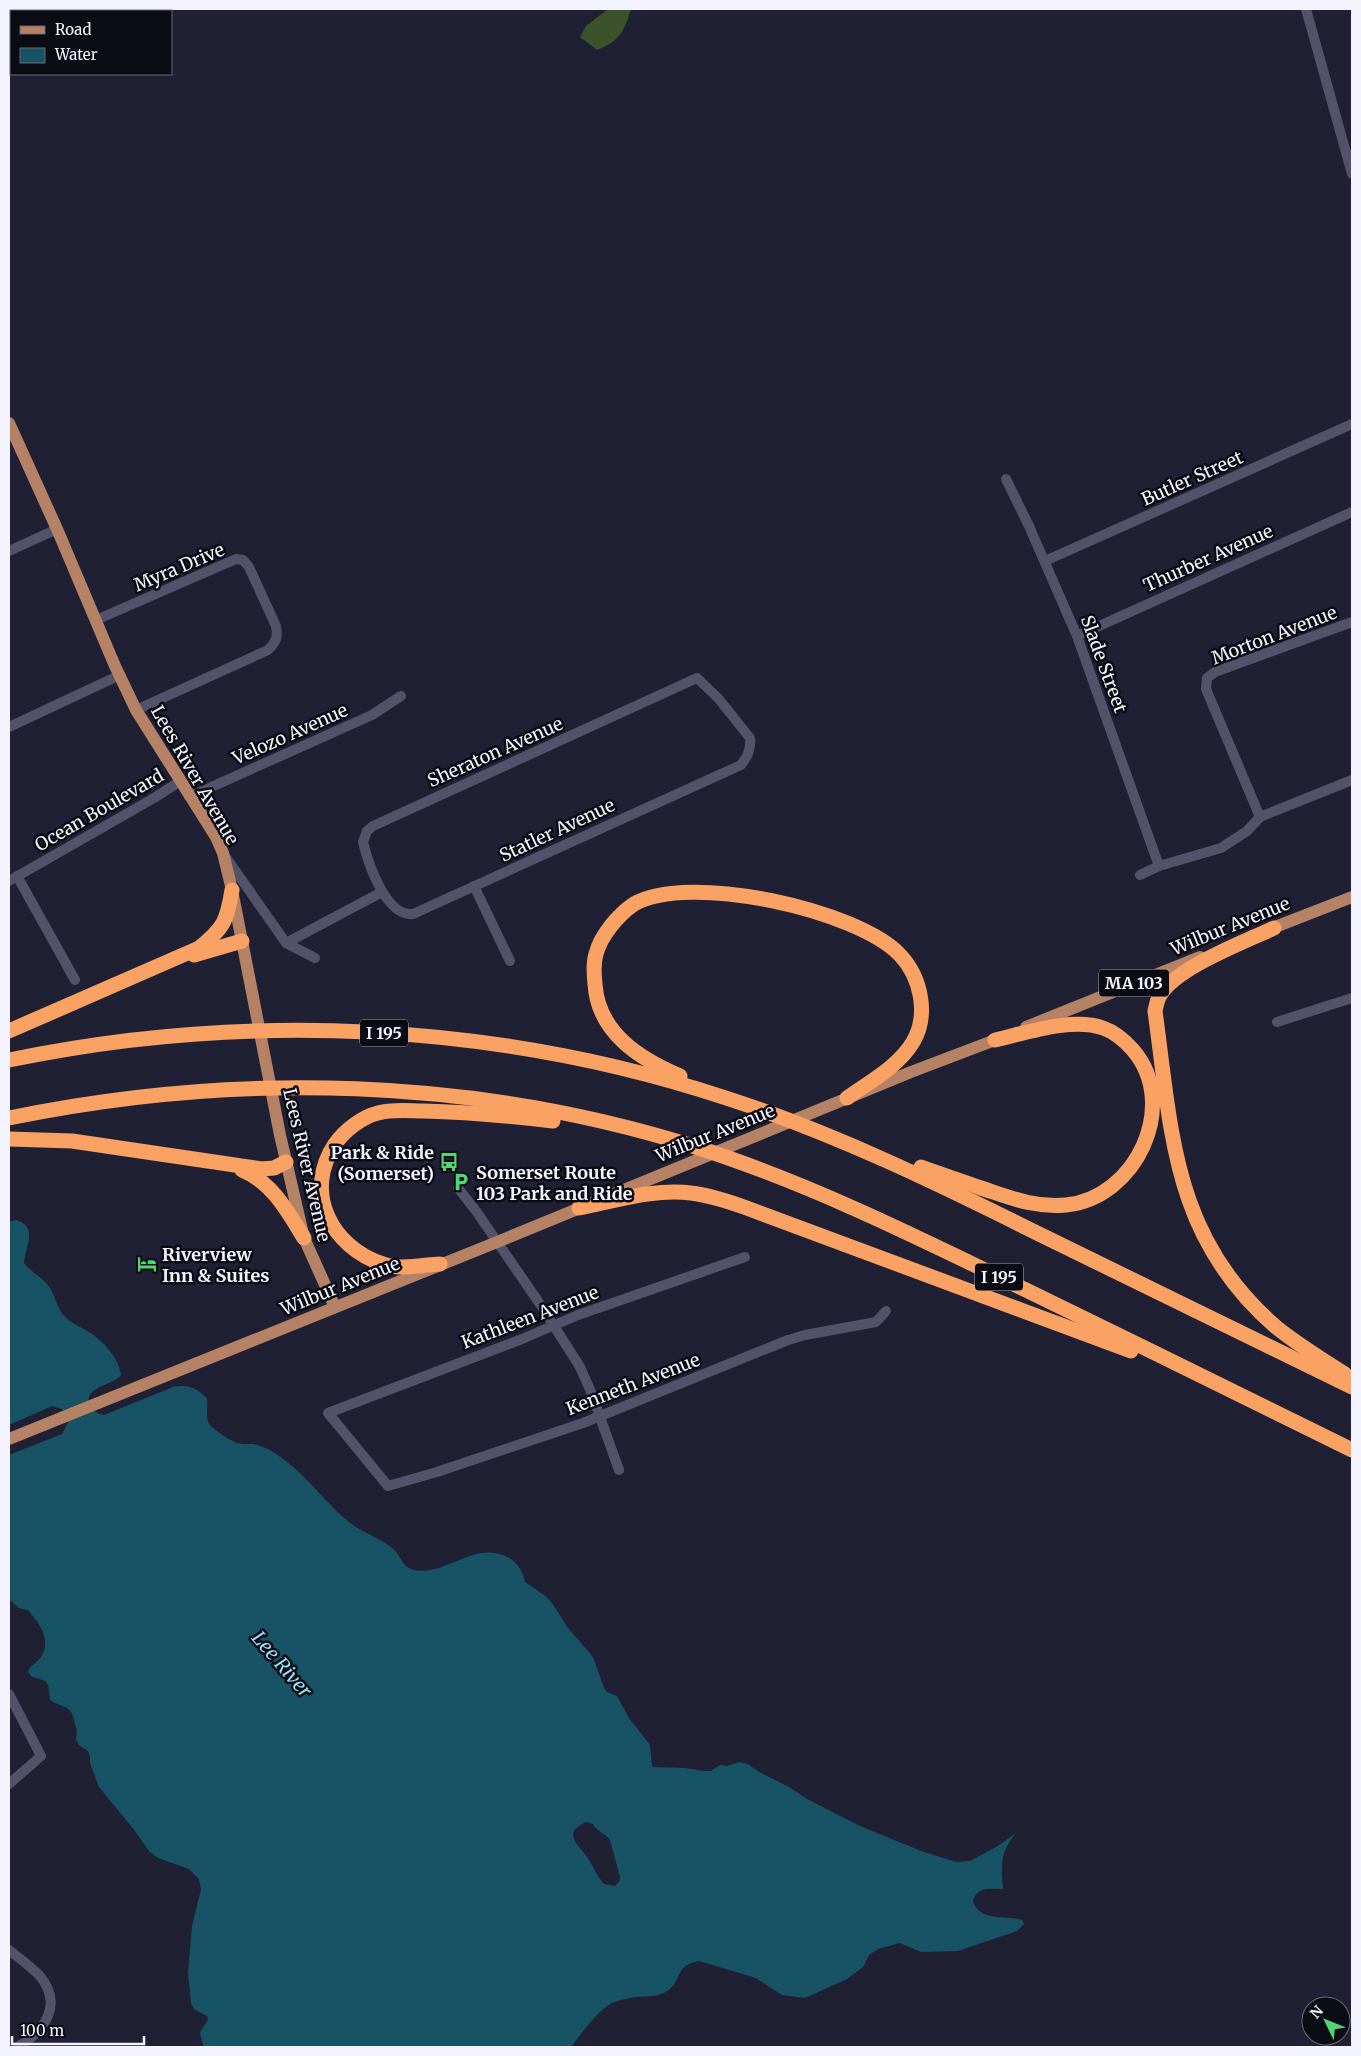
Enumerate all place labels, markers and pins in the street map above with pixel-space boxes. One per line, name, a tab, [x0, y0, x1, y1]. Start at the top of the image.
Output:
place label: Park & Ride (Somerset)	[330, 1141, 434, 1185]
bus stop icon: Park & Ride (Somerset)	[438, 1151, 460, 1173]
place label: Somerset Route 103 Park and Ride	[476, 1161, 633, 1205]
parking icon: Somerset Route 103 Park and Ride	[450, 1171, 472, 1193]
place label: Riverview Inn & Suites	[162, 1243, 270, 1287]
hotel icon: Riverview Inn & Suites	[136, 1253, 158, 1275]

